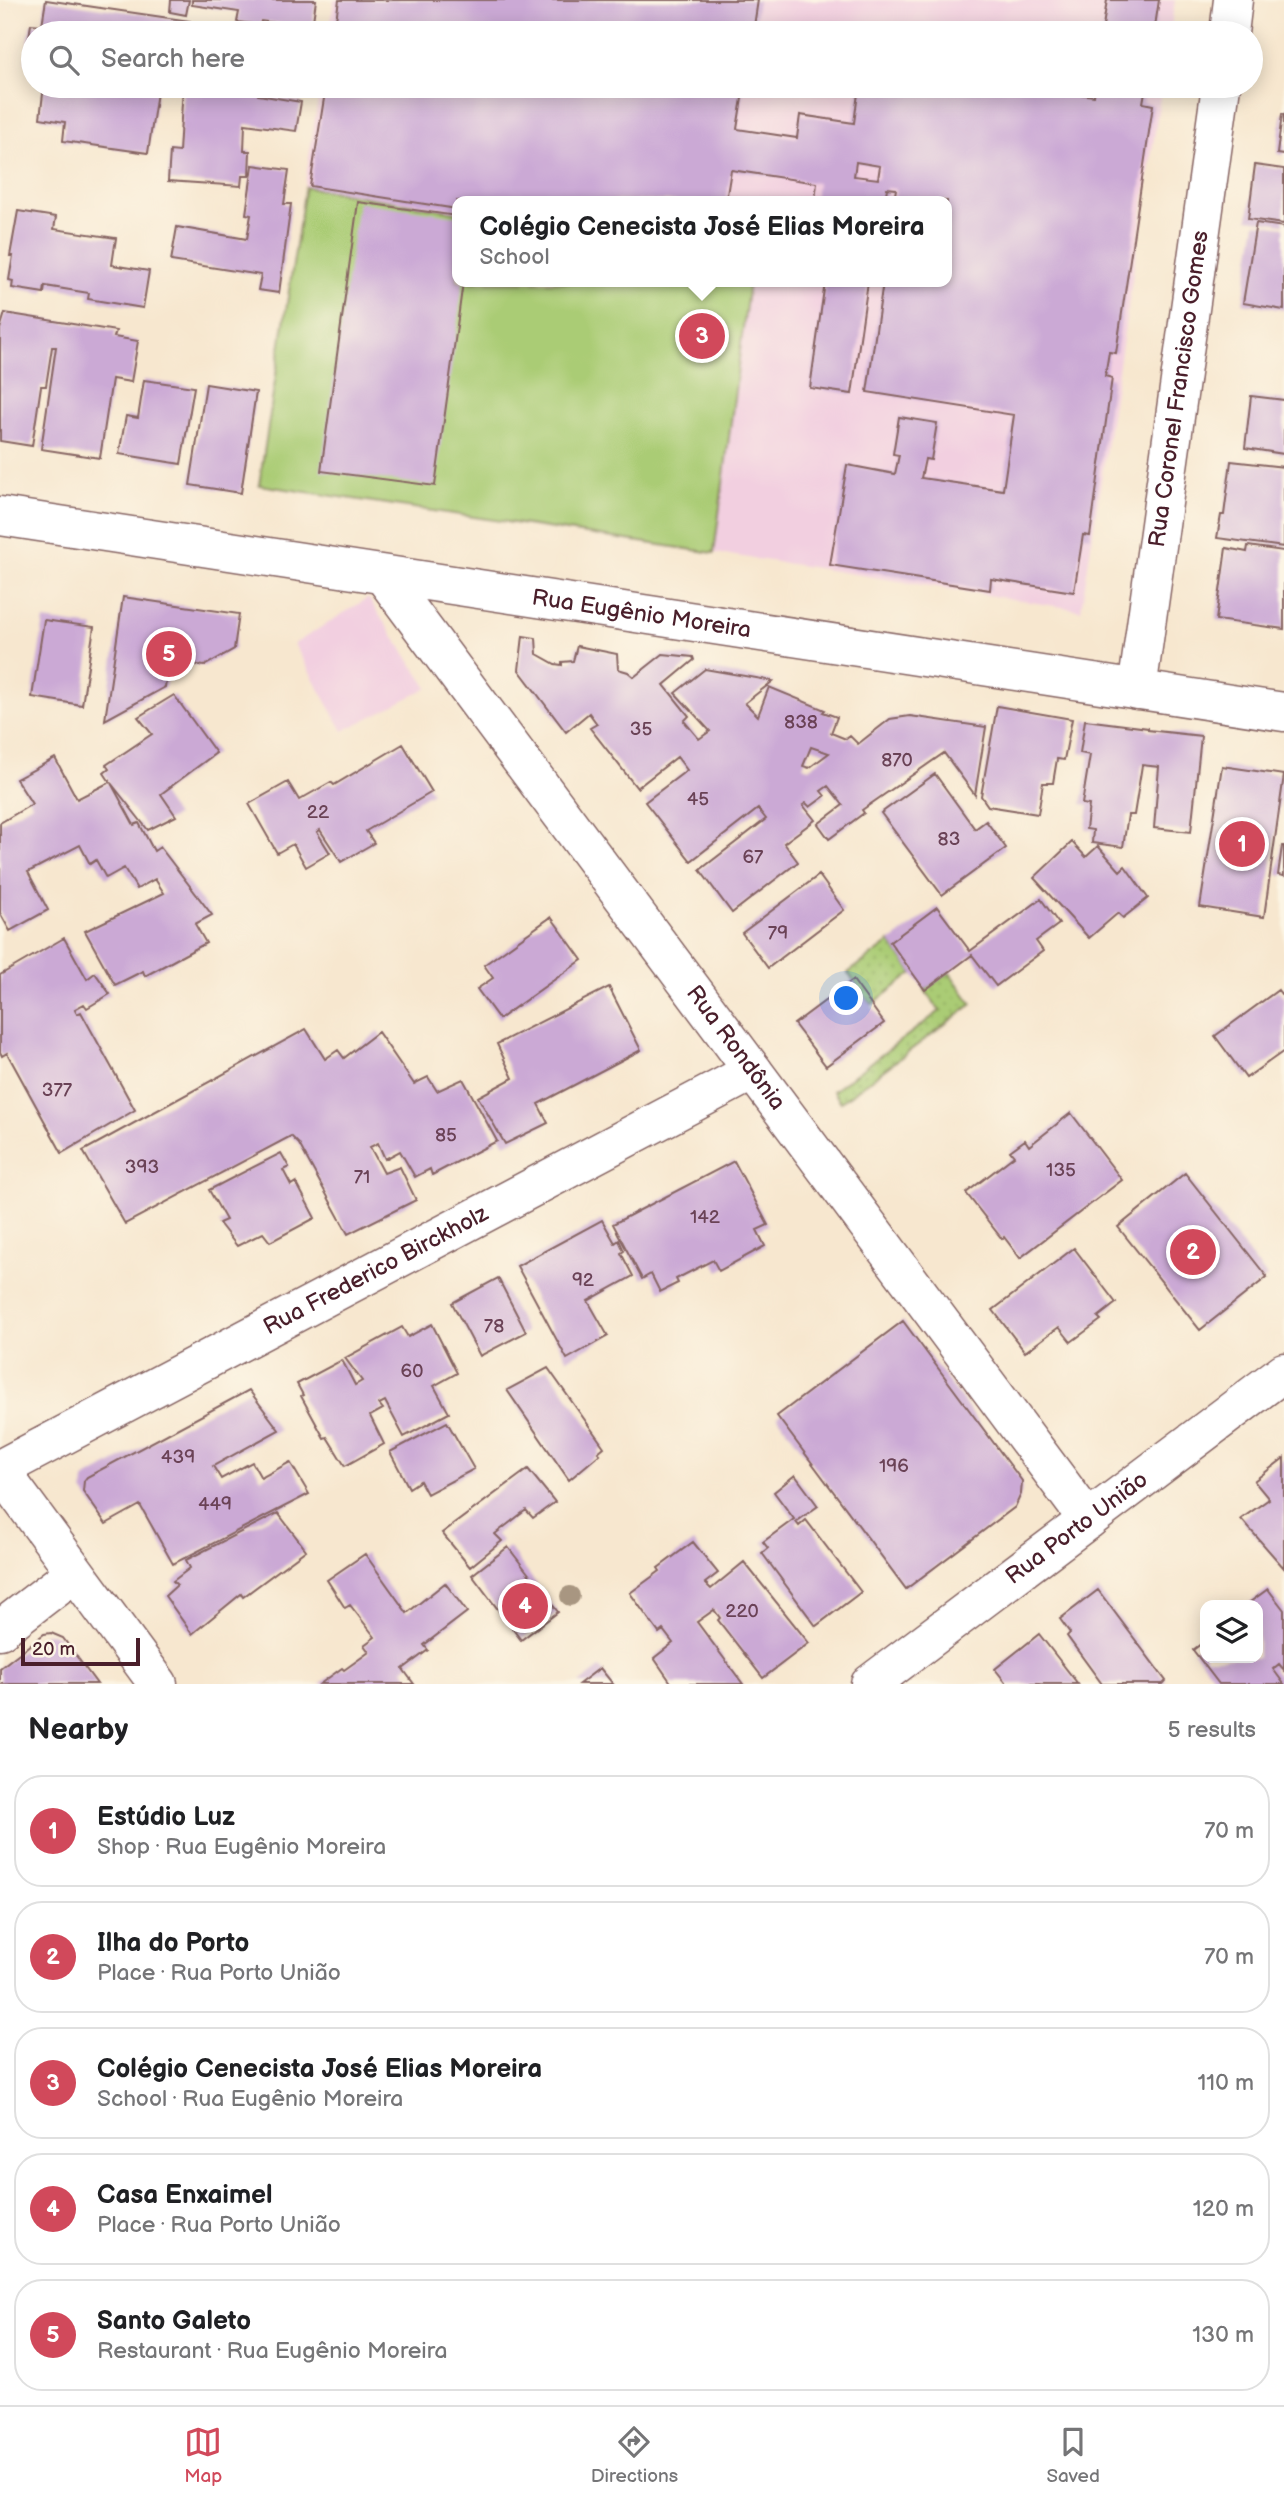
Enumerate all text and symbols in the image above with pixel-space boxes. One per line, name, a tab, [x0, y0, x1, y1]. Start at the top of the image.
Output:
search box	[21, 21, 1263, 98]
icon: search	[45, 41, 83, 79]
text: Search here	[101, 44, 245, 75]
popup	[452, 196, 952, 287]
text: Colégio Cenecista José Elias Moreira	[479, 212, 925, 243]
street label: Rua Coronel Francisco Gomes	[1143, 229, 1215, 549]
text: School	[479, 243, 550, 271]
pin: 3	[679, 310, 725, 362]
street label: Rua Eugênio Moreira	[530, 583, 753, 644]
pin: 5	[146, 628, 192, 680]
house number: 838	[784, 711, 818, 734]
house number: 35	[630, 718, 652, 741]
house number: 870	[881, 749, 913, 772]
house number: 45	[687, 788, 709, 811]
house number: 22	[307, 801, 330, 824]
pin: 1	[1219, 818, 1265, 870]
house number: 83	[938, 828, 960, 851]
house number: 67	[743, 846, 764, 869]
house number: 79	[768, 922, 788, 945]
street label: Rua Rondônia	[680, 980, 791, 1116]
your location	[829, 981, 863, 1015]
house number: 377	[42, 1079, 73, 1102]
house number: 85	[435, 1124, 457, 1147]
house number: 393	[125, 1156, 159, 1179]
house number: 135	[1046, 1159, 1076, 1182]
house number: 71	[354, 1166, 370, 1189]
street label: Rua Frederico Birckholz	[259, 1199, 494, 1341]
house number: 142	[690, 1206, 721, 1229]
pin: 2	[1170, 1226, 1216, 1278]
house number: 92	[572, 1269, 595, 1292]
house number: 78	[484, 1315, 504, 1338]
house number: 60	[401, 1360, 423, 1383]
house number: 439	[161, 1446, 195, 1469]
house number: 196	[879, 1455, 909, 1478]
street label: Rua Porto União	[1000, 1466, 1153, 1591]
house number: 449	[198, 1493, 232, 1516]
pin: 4	[502, 1580, 548, 1632]
house number: 220	[725, 1600, 759, 1623]
map controls	[1200, 1600, 1263, 1663]
button: layers	[1200, 1600, 1263, 1663]
scale bar	[21, 1635, 140, 1667]
text: 20 m	[32, 1638, 75, 1661]
text: Nearby	[28, 1712, 128, 1748]
text: 5 results	[1168, 1716, 1256, 1744]
text: Estúdio Luz	[97, 1802, 235, 1833]
text: 1	[48, 1817, 58, 1845]
text: 70 m	[1204, 1817, 1254, 1845]
text: Shop · Rua Eugênio Moreira	[97, 1833, 386, 1861]
text: Ilha do Porto	[97, 1928, 249, 1959]
text: 2	[46, 1943, 60, 1971]
text: 70 m	[1204, 1943, 1254, 1971]
text: Place · Rua Porto União	[97, 1959, 341, 1987]
text: Colégio Cenecista José Elias Moreira	[97, 2054, 542, 2085]
text: 3	[46, 2069, 60, 2097]
text: 110 m	[1197, 2069, 1254, 2097]
text: School · Rua Eugênio Moreira	[97, 2085, 403, 2113]
text: Casa Enxaimel	[97, 2180, 273, 2211]
text: 4	[46, 2195, 60, 2223]
text: 120 m	[1193, 2195, 1254, 2223]
text: Place · Rua Porto União	[97, 2211, 341, 2239]
text: Santo Galeto	[97, 2306, 251, 2337]
text: 5	[46, 2321, 60, 2349]
text: 130 m	[1192, 2321, 1254, 2349]
text: Restaurant · Rua Eugênio Moreira	[97, 2337, 448, 2365]
tab: Map	[184, 2423, 222, 2488]
tab: Directions	[591, 2423, 678, 2488]
tab: Saved	[1046, 2423, 1100, 2488]

